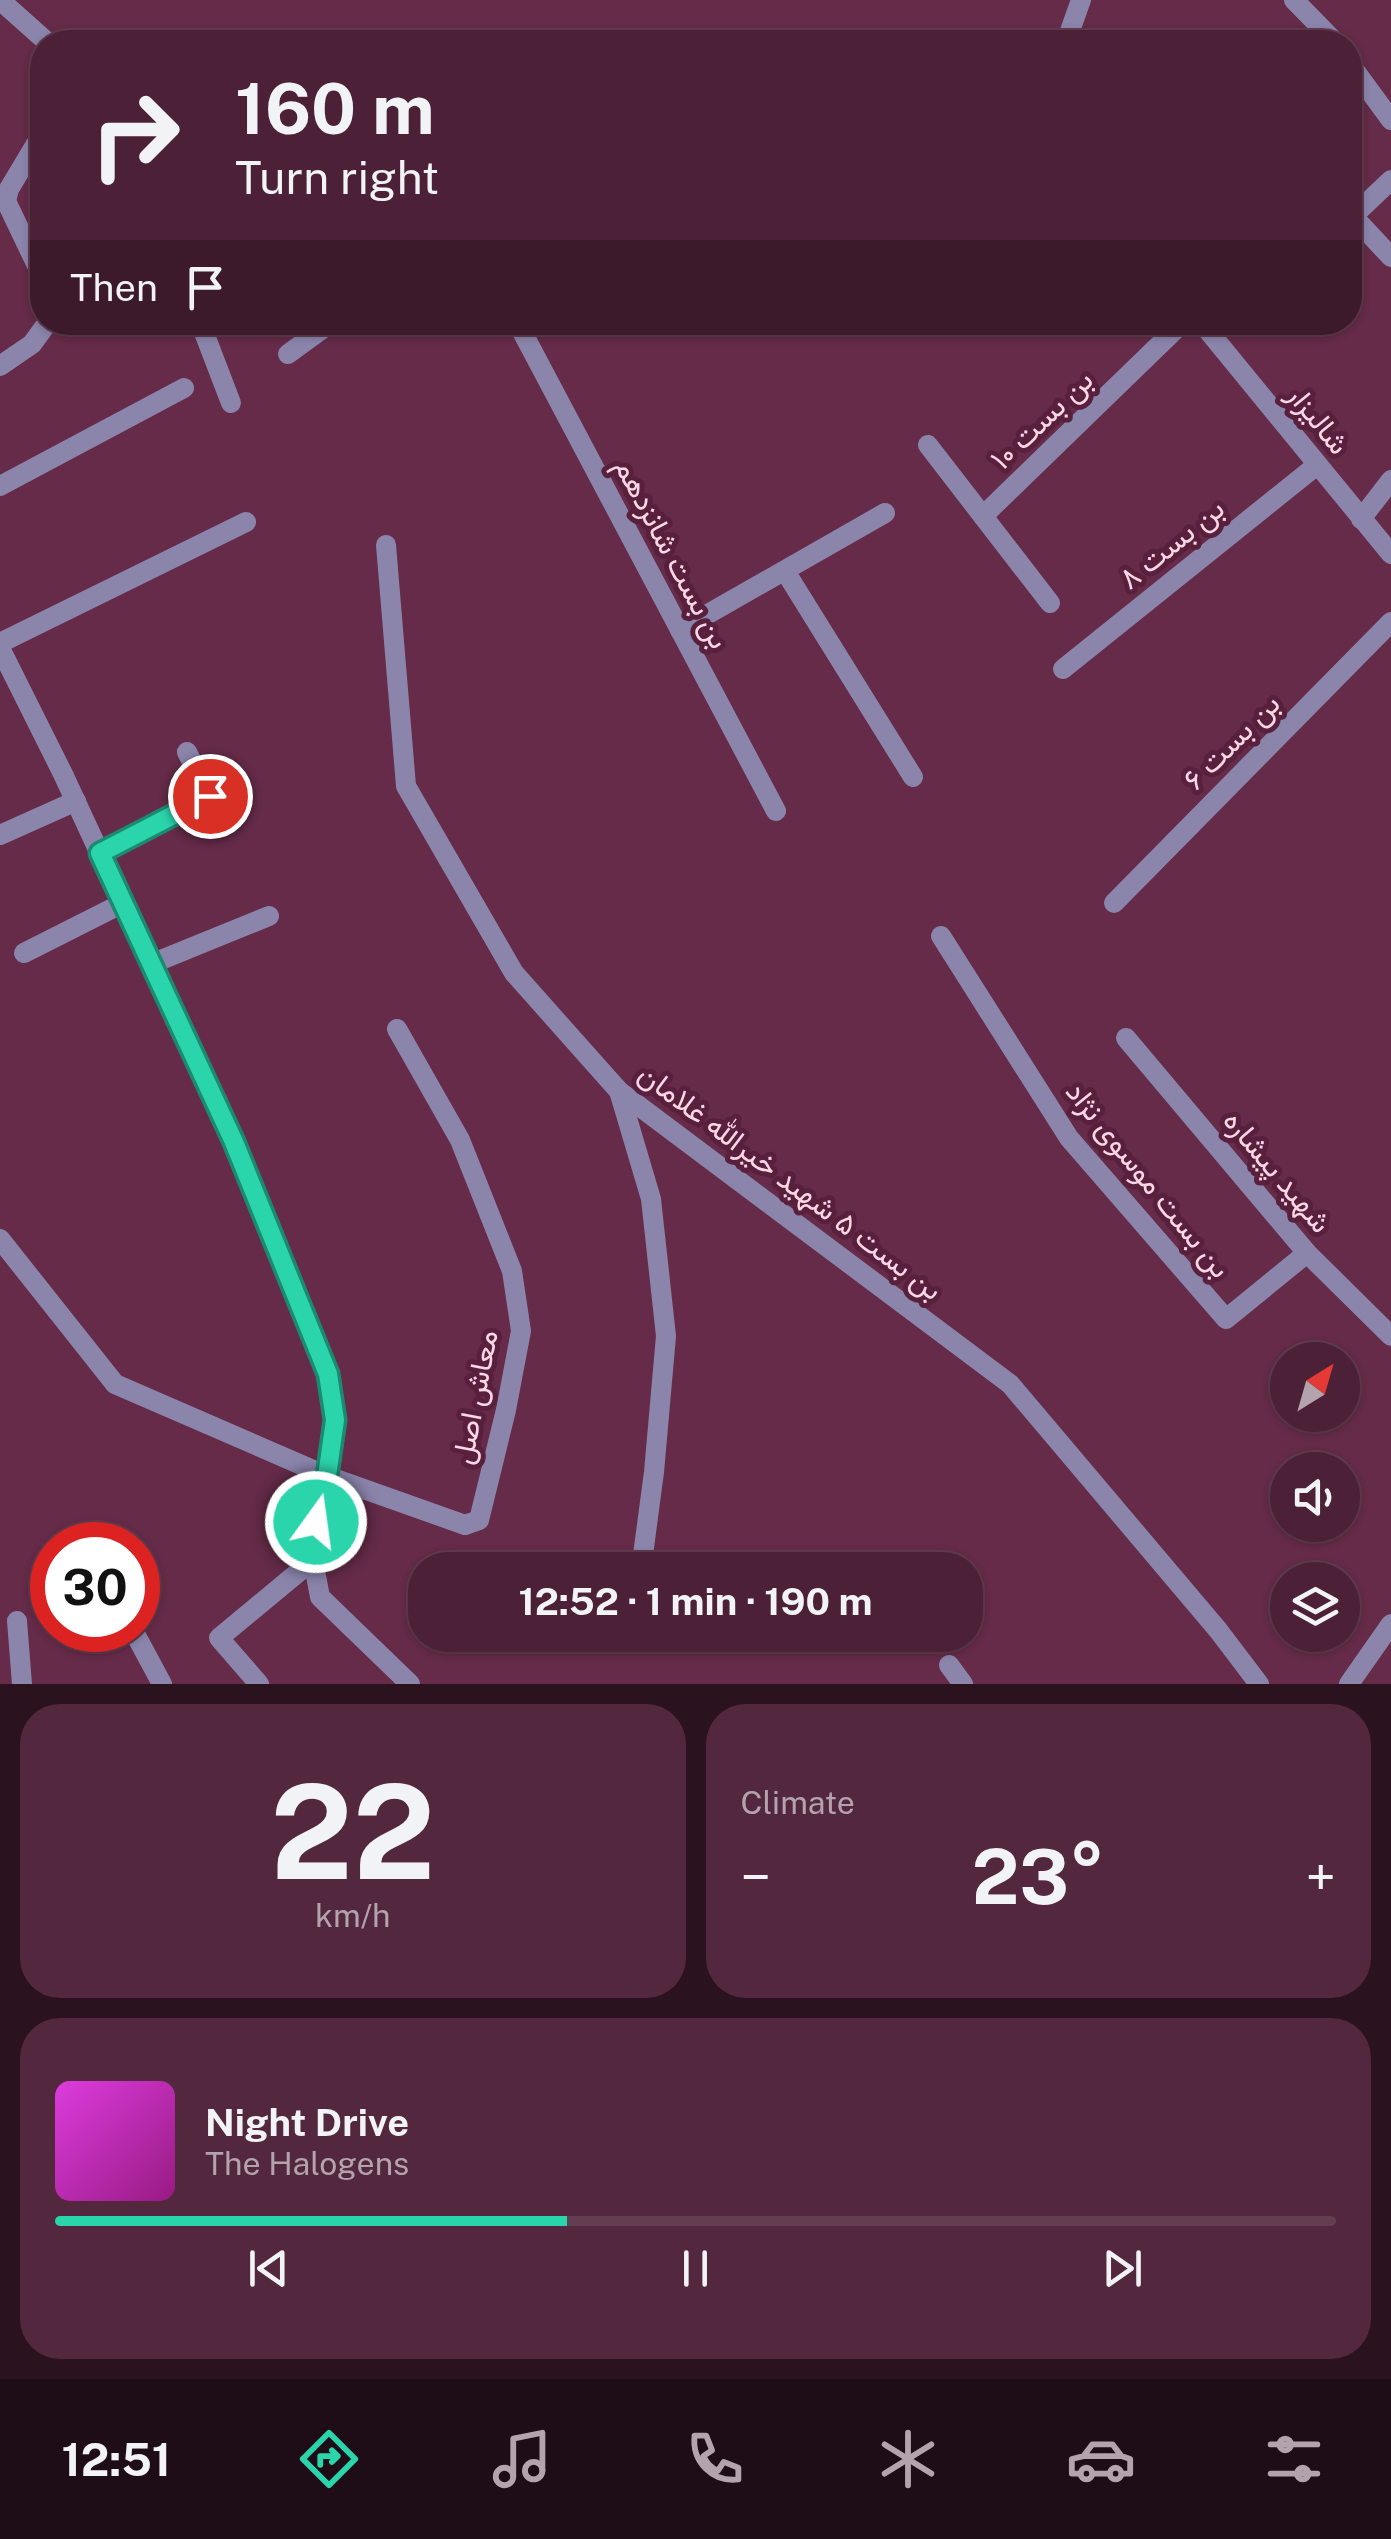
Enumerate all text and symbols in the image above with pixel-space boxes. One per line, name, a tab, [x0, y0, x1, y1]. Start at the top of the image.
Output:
text: 160 m	[235, 67, 435, 150]
icon: right	[70, 70, 200, 200]
text: Turn right	[235, 151, 439, 204]
icon: arrive	[178, 260, 233, 315]
text: Then	[70, 265, 158, 310]
street label: بن بست ۱۰	[982, 361, 1100, 477]
street label: شالیزار	[1279, 376, 1358, 462]
street label: بن بست شانزدهم	[606, 452, 738, 655]
street label: بن بست ۸	[1111, 490, 1231, 597]
street label: بن بست ۶	[1175, 685, 1287, 797]
pin	[168, 754, 253, 839]
icon: arrive	[183, 769, 238, 824]
street label: بن بست ۵ شهید خیرالله غلامان	[631, 1055, 950, 1308]
street label: بن بست موسوی نژاد	[1058, 1074, 1239, 1285]
street label: شهید پیشاره	[1214, 1102, 1340, 1242]
street label: معاش اصل	[443, 1327, 506, 1467]
north arrow	[1270, 1342, 1360, 1432]
map controls	[1270, 1342, 1360, 1652]
button: sound	[1270, 1452, 1360, 1542]
position arrow	[264, 1470, 368, 1574]
speed limit sign: 30	[30, 1522, 160, 1652]
button: layers	[1270, 1562, 1360, 1652]
text: 12:52 · 1 min · 190 m	[518, 1579, 873, 1624]
text: 22	[270, 1756, 435, 1908]
text: Climate	[741, 1784, 855, 1821]
text: 23°	[972, 1833, 1105, 1921]
text: −	[741, 1845, 771, 1909]
text: +	[1306, 1845, 1336, 1909]
text: km/h	[315, 1897, 390, 1934]
text: Night Drive	[205, 2100, 409, 2145]
text: The Halogens	[205, 2145, 409, 2182]
icon: previous	[241, 2241, 296, 2296]
icon: pause	[668, 2241, 723, 2296]
icon: next	[1095, 2241, 1150, 2296]
icon: directions	[294, 2424, 364, 2494]
icon: music	[487, 2424, 557, 2494]
icon: phone	[680, 2424, 750, 2494]
icon: climate	[873, 2424, 943, 2494]
icon: car	[1066, 2424, 1136, 2494]
icon: filters	[1259, 2424, 1329, 2494]
text: 12:51	[62, 2433, 171, 2486]

